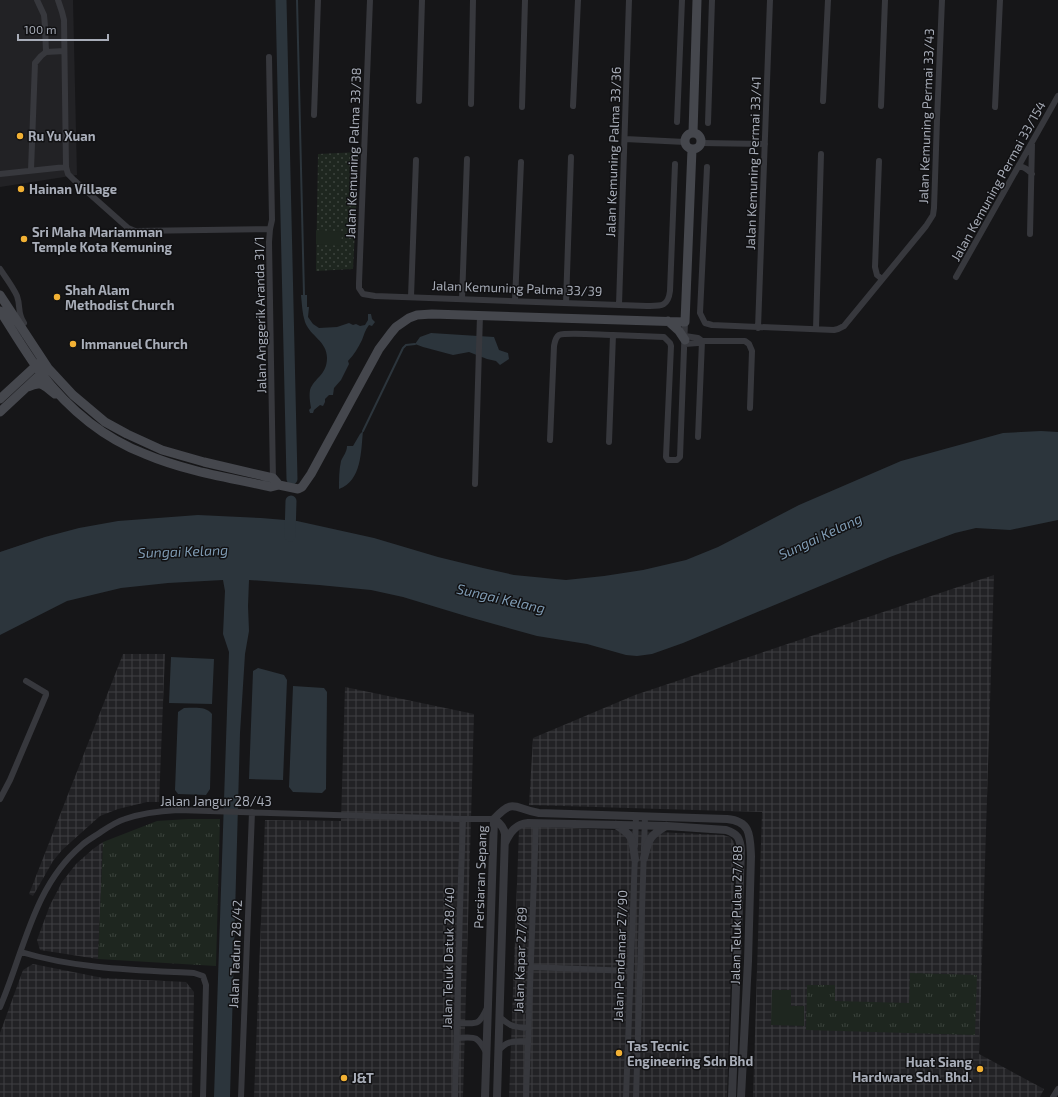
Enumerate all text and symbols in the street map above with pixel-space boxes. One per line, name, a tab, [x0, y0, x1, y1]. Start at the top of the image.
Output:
scale bar	[18, 16, 108, 42]
text: 100 m	[24, 22, 56, 36]
street label: Jalan Kemuning Permai 33/43	[915, 28, 937, 204]
street label: Jalan Kemuning Palma 33/36	[602, 66, 624, 238]
street label: Jalan Kemuning Palma 33/38	[342, 67, 364, 239]
street label: Jalan Kemuning Permai 33/41	[742, 76, 764, 250]
street label: Jalan Kemuning Permai 33/154	[947, 98, 1049, 264]
place label: Ru Yu Xuan	[28, 128, 96, 144]
marker: Ru Yu Xuan	[15, 131, 25, 141]
place label: Hainan Village	[29, 181, 117, 197]
marker: Hainan Village	[16, 184, 26, 194]
place label: Sri Maha Mariamman Temple Kota Kemuning	[32, 224, 172, 255]
marker: Sri Maha Mariamman Temple Kota Kemuning	[19, 234, 29, 244]
street label: Jalan Anggerik Aranda 31/1	[251, 236, 269, 394]
street label: Jalan Kemuning Palma 33/39	[431, 277, 603, 299]
place label: Shah Alam Methodist Church	[65, 282, 175, 313]
marker: Shah Alam Methodist Church	[52, 292, 62, 302]
place label: Immanuel Church	[81, 336, 188, 352]
marker: Immanuel Church	[68, 339, 78, 349]
water label: Sungai Kelang	[775, 509, 865, 563]
water label: Sungai Kelang	[138, 541, 228, 561]
water label: Sungai Kelang	[455, 580, 547, 616]
street label: Jalan Jangur 28/43	[160, 793, 272, 809]
street label: Persiaran Sepang	[470, 825, 490, 929]
street label: Jalan Teluk Pulau 27/88	[727, 845, 745, 985]
street label: Jalan Teluk Datuk 28/40	[439, 887, 457, 1029]
street label: Jalan Pendamar 27/90	[610, 890, 630, 1022]
street label: Jalan Tadun 28/42	[225, 899, 245, 1009]
street label: Jalan Kapar 27/89	[510, 907, 530, 1013]
place label: Tas Tecnic Engineering Sdn Bhd	[627, 1038, 753, 1069]
marker: Tas Tecnic Engineering Sdn Bhd	[614, 1048, 624, 1058]
place label: Huat Siang Hardware Sdn. Bhd.	[852, 1054, 972, 1085]
marker: Huat Siang Hardware Sdn. Bhd.	[975, 1064, 985, 1074]
place label: J&T	[352, 1070, 374, 1086]
marker: J&T	[339, 1073, 349, 1083]

